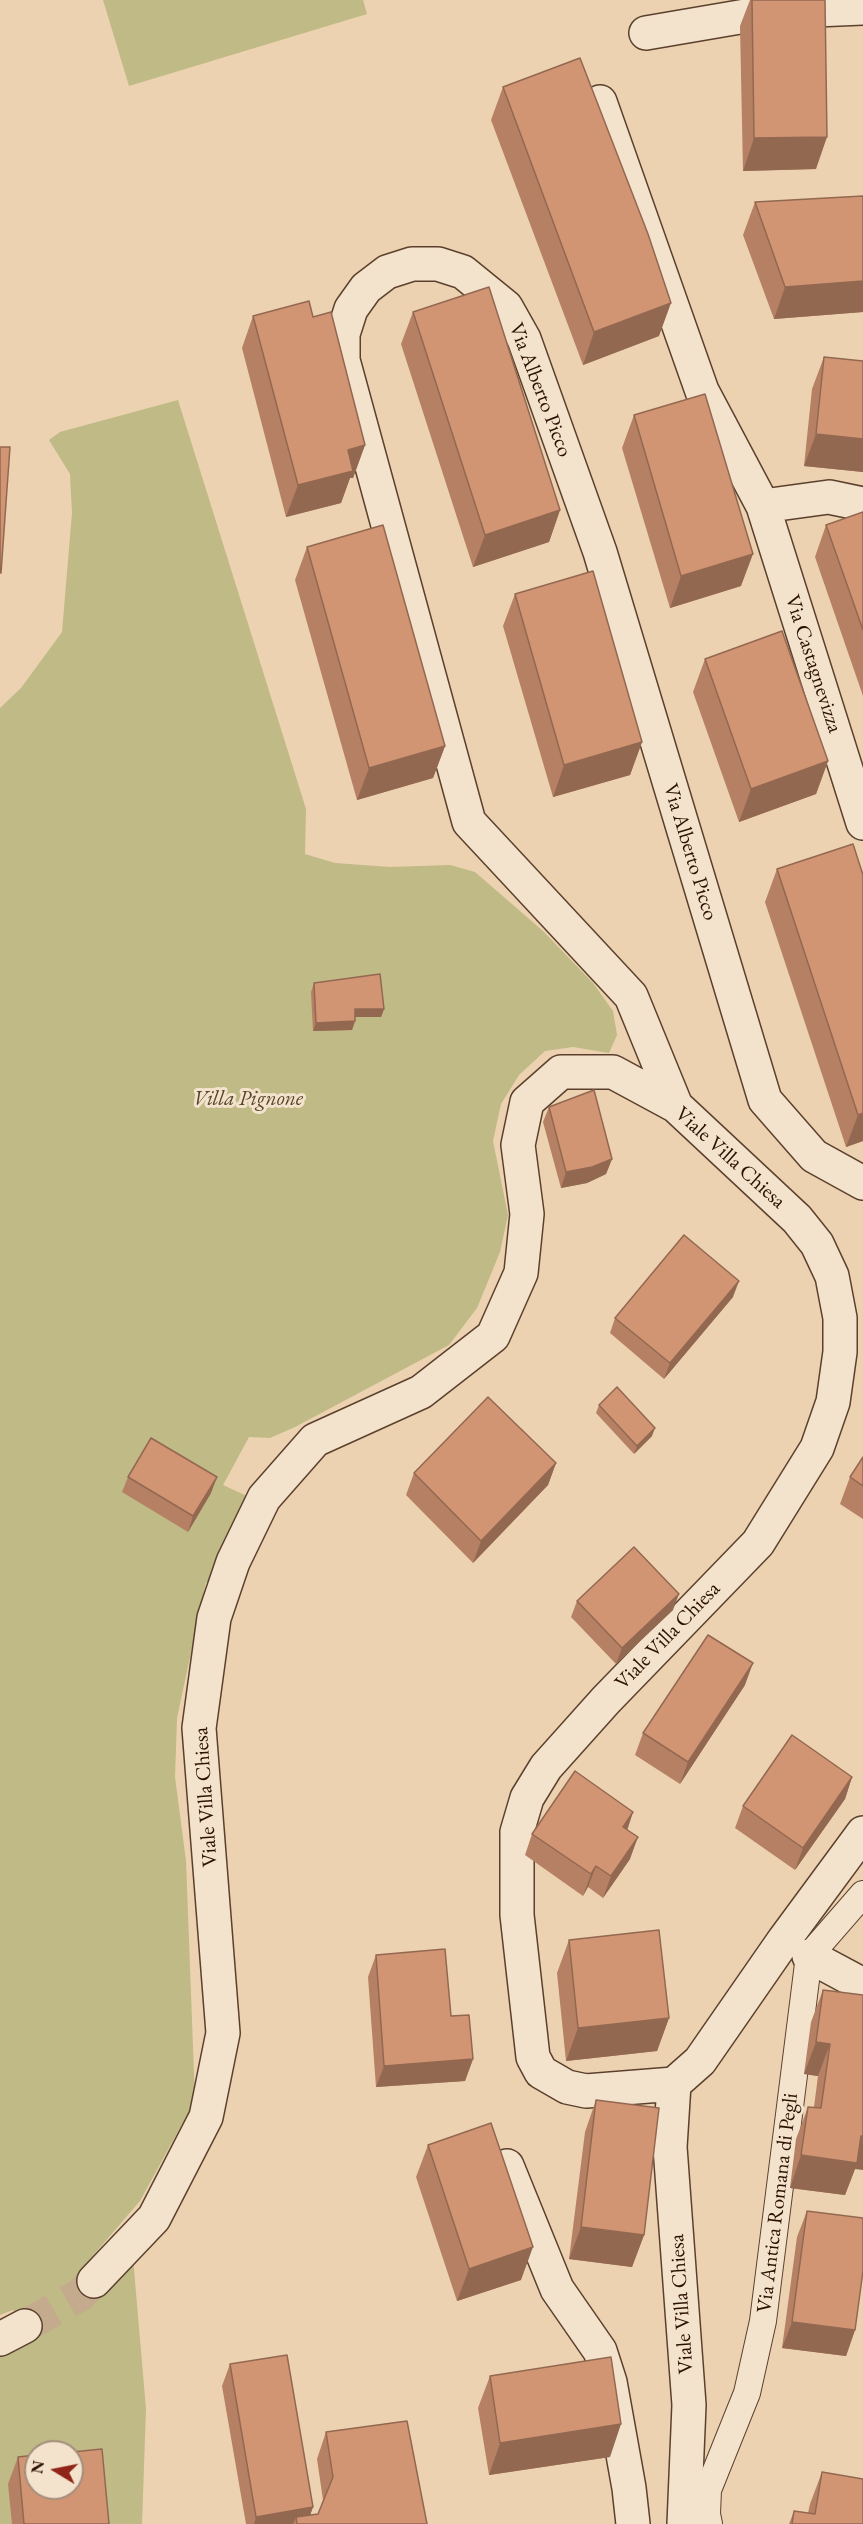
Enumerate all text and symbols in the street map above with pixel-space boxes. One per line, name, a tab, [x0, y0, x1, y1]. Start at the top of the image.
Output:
street label: Via Alberto Picco	[503, 319, 577, 461]
street label: Via Castagnevizza	[779, 592, 847, 736]
street label: Via Alberto Picco	[657, 781, 723, 923]
park label: Villa Pignone	[193, 1086, 303, 1112]
street label: Viale Villa Chiesa	[669, 1102, 791, 1214]
street label: Viale Villa Chiesa	[610, 1577, 726, 1695]
street label: Viale Villa Chiesa	[189, 1726, 223, 1868]
street label: Via Antica Romana di Pegli	[752, 2092, 804, 2314]
street label: Viale Villa Chiesa	[665, 2233, 699, 2375]
north arrow	[24, 2440, 84, 2500]
text: N	[26, 2459, 49, 2475]

